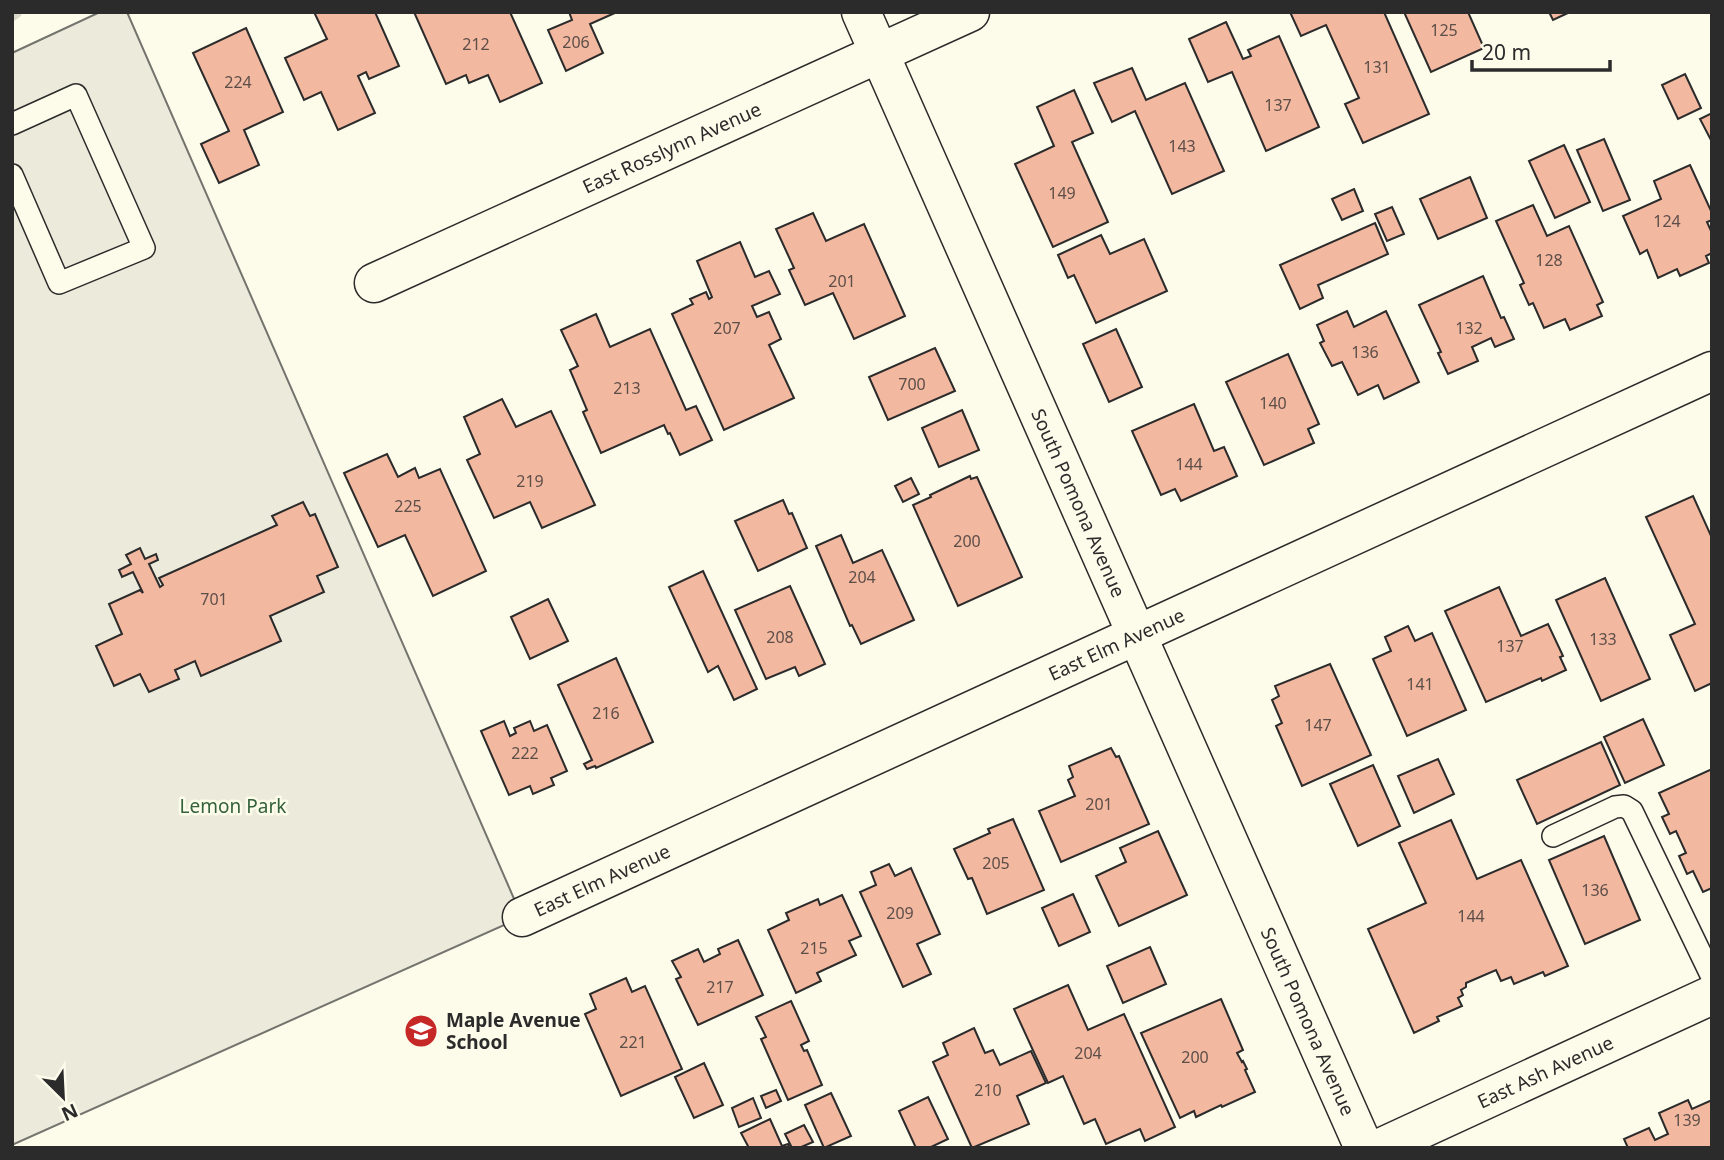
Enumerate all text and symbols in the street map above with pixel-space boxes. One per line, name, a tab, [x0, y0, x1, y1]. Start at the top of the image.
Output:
house number: 125	[1430, 19, 1458, 41]
scale bar	[1472, 28, 1610, 72]
house number: 206	[562, 31, 590, 53]
house number: 212	[462, 33, 490, 55]
text: 20 m	[1482, 38, 1531, 66]
house number: 131	[1363, 56, 1391, 78]
house number: 224	[224, 71, 252, 93]
house number: 137	[1264, 94, 1292, 116]
street label: East Rosslynn Avenue	[578, 96, 765, 200]
house number: 143	[1168, 135, 1196, 157]
house number: 149	[1048, 182, 1076, 204]
house number: 124	[1653, 210, 1681, 232]
house number: 128	[1535, 249, 1563, 271]
house number: 201	[828, 270, 856, 292]
house number: 207	[713, 317, 741, 339]
house number: 132	[1455, 317, 1483, 339]
house number: 136	[1351, 341, 1379, 363]
house number: 700	[898, 373, 926, 395]
house number: 213	[613, 377, 641, 399]
house number: 140	[1259, 392, 1287, 414]
street label: South Pomona Avenue	[1025, 405, 1132, 601]
house number: 144	[1175, 453, 1203, 475]
house number: 219	[516, 470, 544, 492]
house number: 225	[394, 495, 422, 517]
house number: 200	[953, 530, 981, 552]
house number: 204	[848, 566, 876, 588]
house number: 701	[200, 588, 228, 610]
street label: East Elm Avenue	[1044, 602, 1189, 687]
house number: 208	[766, 626, 794, 648]
house number: 133	[1589, 628, 1617, 650]
house number: 137	[1496, 635, 1524, 657]
house number: 141	[1406, 673, 1434, 695]
house number: 216	[592, 702, 620, 724]
house number: 147	[1304, 714, 1332, 736]
house number: 222	[511, 742, 539, 764]
park label: Lemon Park	[180, 793, 286, 819]
house number: 201	[1085, 793, 1113, 815]
street label: East Elm Avenue	[530, 838, 674, 923]
house number: 205	[982, 852, 1010, 874]
house number: 136	[1581, 879, 1609, 901]
house number: 209	[886, 902, 914, 924]
house number: 144	[1457, 905, 1485, 927]
street label: South Pomona Avenue	[1255, 923, 1361, 1120]
house number: 215	[800, 937, 828, 959]
house number: 217	[706, 976, 734, 998]
place label: Maple Avenue School	[446, 1007, 581, 1055]
school or university icon: Maple Avenue School	[402, 1012, 440, 1050]
street label: East Ash Avenue	[1473, 1029, 1617, 1114]
house number: 221	[619, 1031, 647, 1053]
house number: 204	[1074, 1042, 1102, 1064]
house number: 200	[1181, 1046, 1209, 1068]
north arrow	[28, 1062, 98, 1132]
house number: 210	[974, 1079, 1002, 1101]
text: N	[58, 1098, 82, 1128]
house number: 139	[1673, 1109, 1701, 1131]

